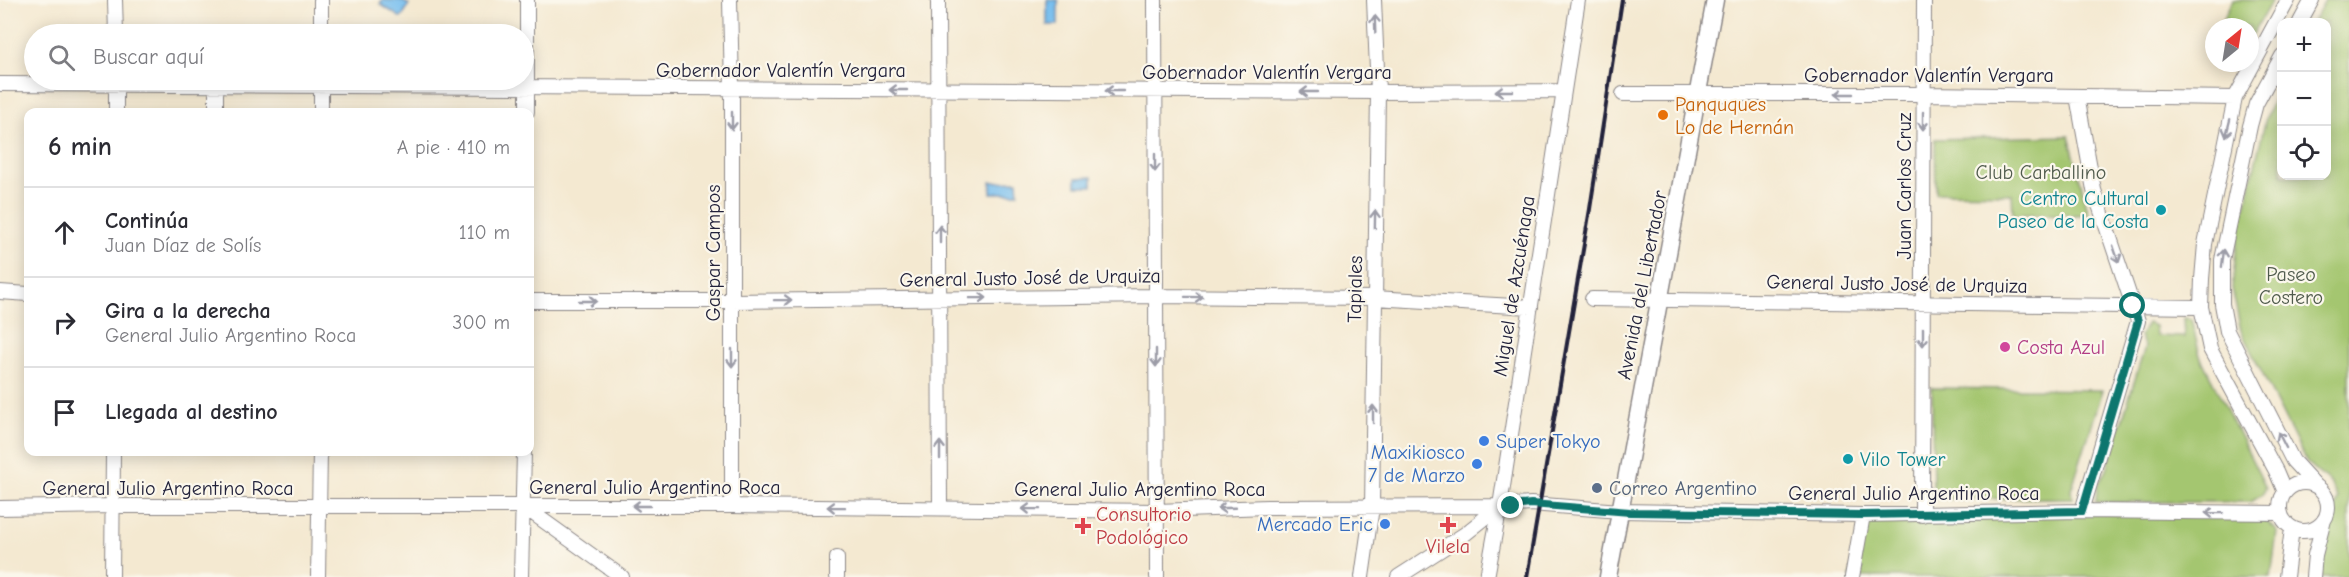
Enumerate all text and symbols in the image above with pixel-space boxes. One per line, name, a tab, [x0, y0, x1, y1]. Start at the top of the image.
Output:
one-way arrow	[1370, 15, 1381, 35]
north arrow	[2205, 18, 2259, 72]
map controls	[2277, 18, 2331, 180]
button: +	[2277, 18, 2331, 72]
search box	[24, 24, 534, 90]
icon: search	[45, 41, 78, 74]
text: Buscar aquí	[93, 44, 204, 70]
street label: Gobernador Valentín Vergara	[656, 59, 906, 82]
street label: Gobernador Valentín Vergara	[1142, 61, 1392, 84]
street label: Gobernador Valentín Vergara	[1804, 64, 2054, 87]
button: −	[2277, 72, 2331, 126]
one-way arrow	[889, 84, 909, 96]
one-way arrow	[1105, 85, 1125, 97]
one-way arrow	[1495, 85, 1515, 97]
one-way arrow	[1300, 86, 1320, 98]
one-way arrow	[1834, 88, 1854, 100]
place label: Panquques Lo de Hernán	[1675, 93, 1794, 139]
marker: Panquques Lo de Hernán	[1656, 108, 1670, 122]
one-way arrow	[726, 111, 738, 131]
one-way arrow	[1917, 111, 1929, 131]
street label: Juan Carlos Cruz	[1893, 112, 1916, 259]
one-way arrow	[2222, 118, 2234, 137]
button: locate	[2277, 126, 2331, 180]
text: 6 min	[48, 132, 112, 162]
text: A pie · 410 m	[397, 136, 510, 159]
one-way arrow	[1149, 153, 1161, 173]
park label: Club Carballino	[1976, 161, 2106, 184]
street label: Gaspar Campos	[702, 184, 725, 322]
place label: Centro Cultural Paseo de la Costa	[1998, 187, 2149, 233]
street label: Avenida del Libertador	[1612, 188, 1672, 382]
street label: Miguel de Azcuénaga	[1488, 194, 1540, 378]
marker: Centro Cultural Paseo de la Costa	[2154, 203, 2168, 217]
text: Continúa	[105, 208, 189, 234]
one-way arrow	[1369, 210, 1381, 230]
icon: ahead	[48, 216, 81, 249]
text: 110 m	[459, 221, 510, 244]
one-way arrow	[934, 224, 946, 244]
text: Juan Díaz de Solís	[105, 234, 261, 257]
one-way arrow	[2111, 244, 2122, 263]
one-way arrow	[2218, 249, 2229, 269]
street label: Tapiales	[1343, 255, 1367, 323]
park label: Paseo Costero	[2259, 263, 2323, 309]
street label: General Justo José de Urquiza	[899, 264, 1161, 292]
street label: General Justo José de Urquiza	[1766, 270, 2028, 298]
one-way arrow	[1183, 291, 1203, 302]
one-way arrow	[967, 292, 987, 304]
route start	[2119, 292, 2145, 318]
one-way arrow	[772, 294, 792, 306]
one-way arrow	[577, 295, 597, 307]
text: Gira a la derecha	[105, 298, 271, 324]
icon: right	[48, 306, 81, 339]
text: 300 m	[452, 311, 510, 334]
text: General Julio Argentino Roca	[105, 324, 356, 347]
one-way arrow	[1917, 327, 1929, 347]
place label: Costa Azul	[2017, 336, 2105, 359]
marker: Costa Azul	[1998, 340, 2012, 354]
one-way arrow	[726, 348, 738, 368]
one-way arrow	[1150, 348, 1162, 368]
icon: arrive	[48, 396, 81, 429]
text: Llegada al destino	[105, 399, 278, 425]
one-way arrow	[1367, 405, 1379, 425]
place label: Super Tokyo	[1496, 430, 1601, 453]
one-way arrow	[2275, 431, 2287, 449]
marker: Super Tokyo	[1477, 434, 1491, 448]
one-way arrow	[934, 440, 946, 460]
place label: Maxikiosco 7 de Marzo	[1368, 441, 1465, 487]
place label: Vilo Tower	[1860, 448, 1946, 471]
marker: Vilo Tower	[1841, 452, 1855, 466]
marker: Maxikiosco 7 de Marzo	[1470, 457, 1484, 471]
street label: General Julio Argentino Roca	[529, 476, 781, 499]
street label: General Julio Argentino Roca	[42, 477, 294, 500]
place label: Correo Argentino	[1609, 477, 1757, 500]
street label: General Julio Argentino Roca	[1014, 478, 1266, 501]
marker: Correo Argentino	[1590, 481, 1604, 495]
street label: General Julio Argentino Roca	[1788, 482, 2040, 505]
route end	[1497, 492, 1523, 518]
one-way arrow	[631, 500, 651, 512]
one-way arrow	[826, 501, 846, 513]
place label: Consultorio Podológico	[1096, 503, 1192, 549]
one-way arrow	[1216, 503, 1236, 514]
one-way arrow	[1021, 504, 1041, 515]
one-way arrow	[2205, 507, 2225, 518]
place label: Mercado Eric	[1257, 513, 1373, 536]
marker: Consultorio Podológico	[1074, 517, 1092, 535]
marker: Mercado Eric	[1378, 517, 1392, 531]
marker: Vilela	[1441, 518, 1455, 532]
place label: Vilela	[1426, 535, 1470, 558]

